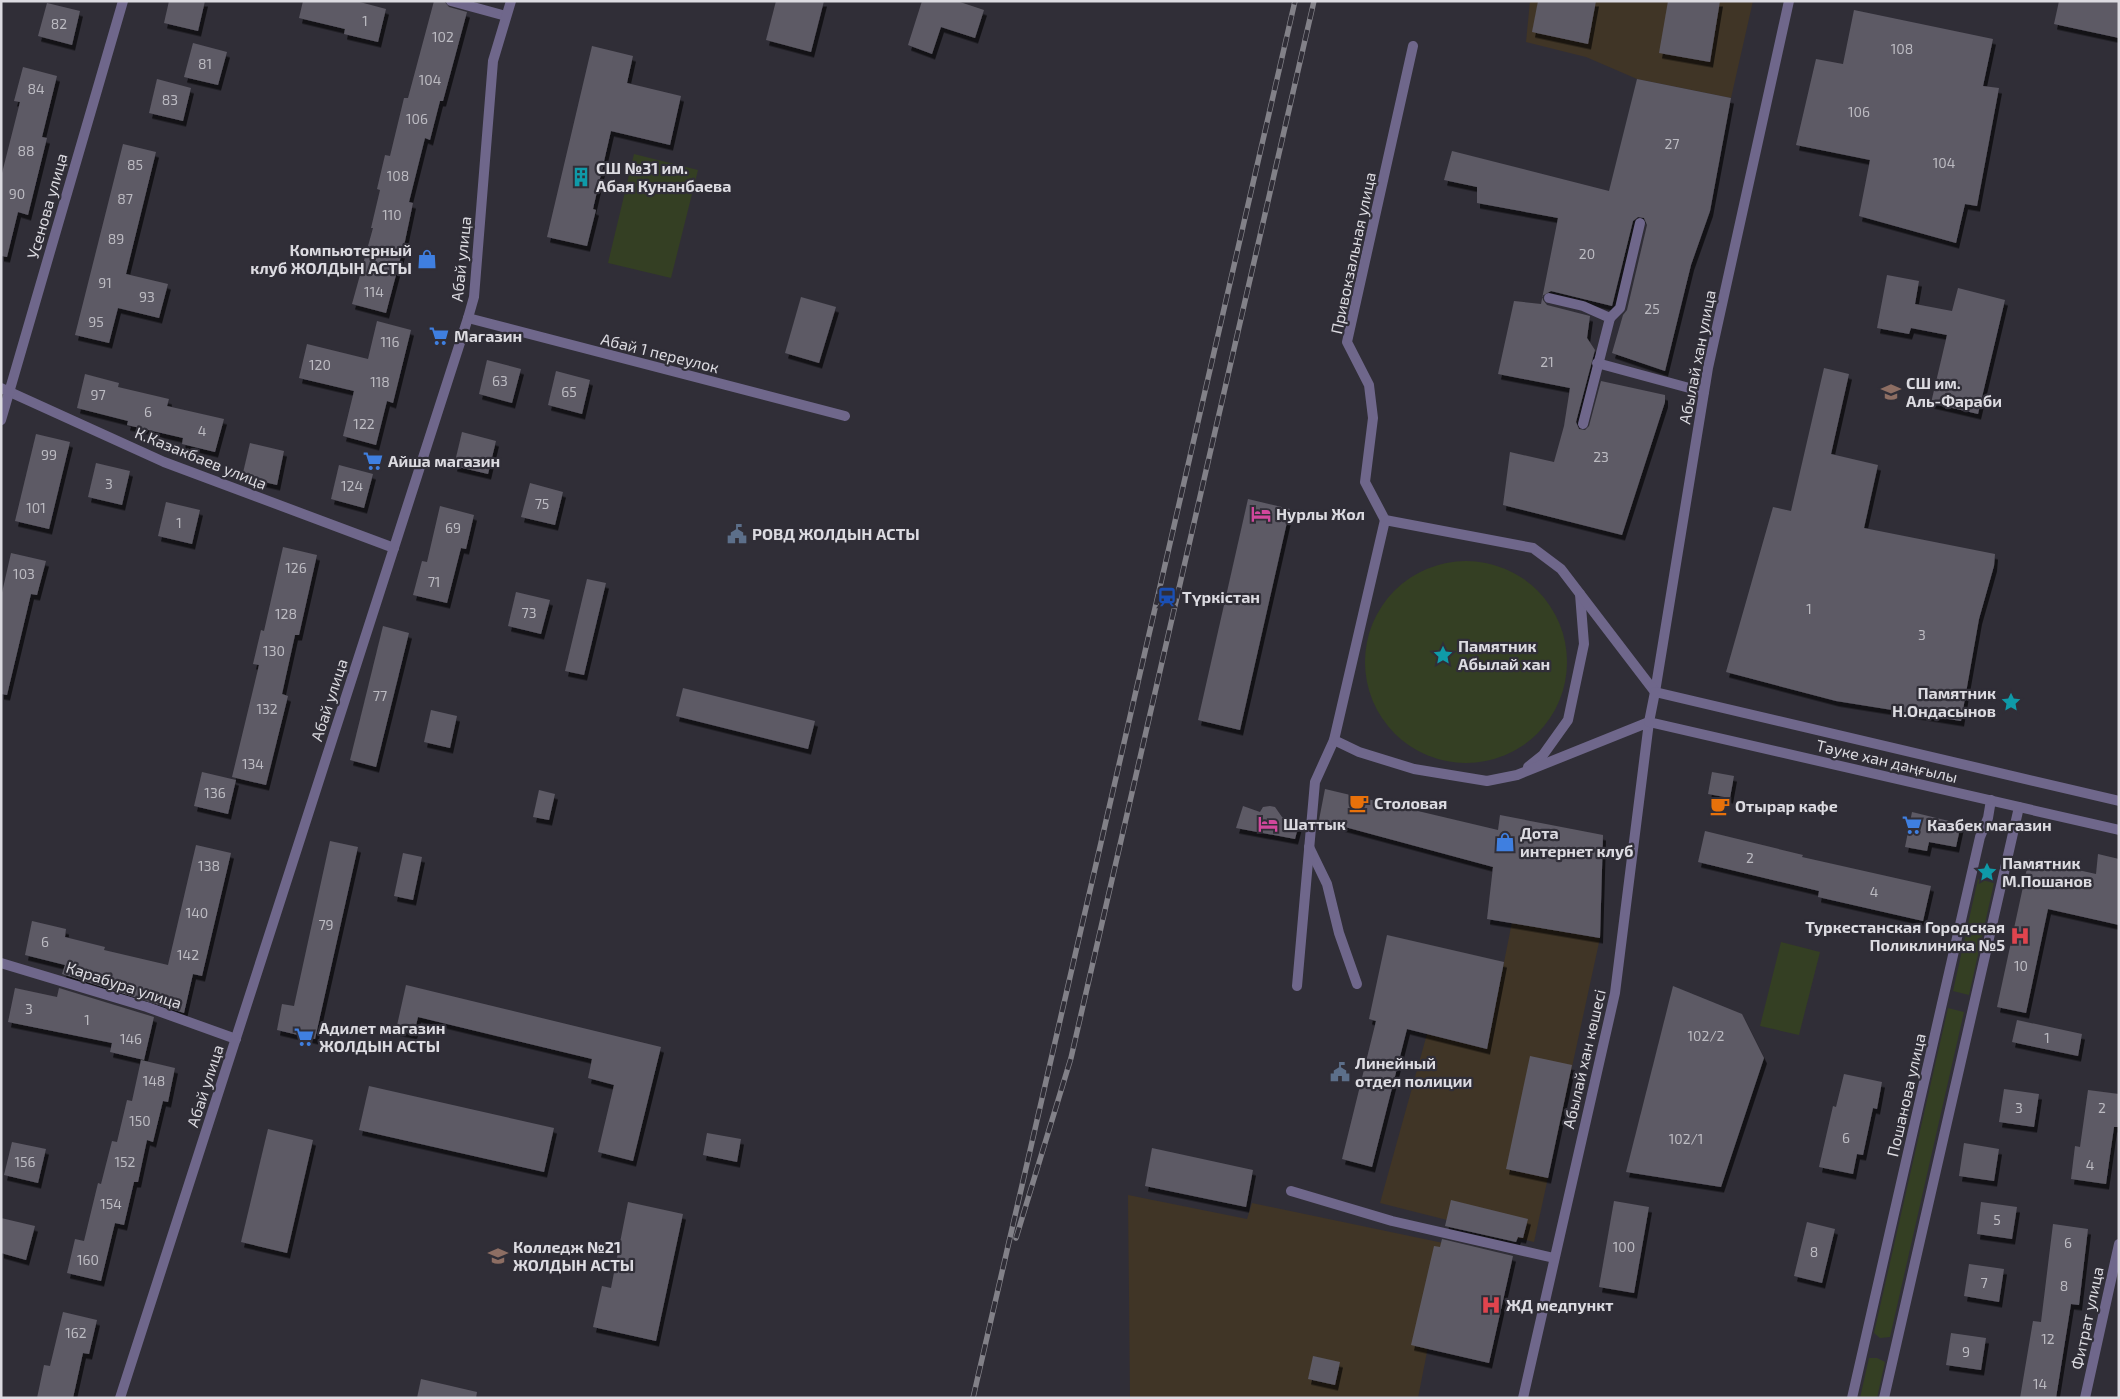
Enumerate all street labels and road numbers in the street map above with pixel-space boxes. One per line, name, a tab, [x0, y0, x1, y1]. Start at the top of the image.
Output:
street label: Усенова улица	[22, 151, 72, 261]
street label: Привокзальная улица	[1326, 170, 1380, 336]
street label: Абай улица	[447, 215, 475, 303]
street label: Абылай хан улица	[1674, 288, 1720, 426]
street label: Абай 1 переулок	[599, 329, 722, 377]
street label: К.Казакбаев улица	[132, 422, 270, 494]
street label: Абай улица	[306, 656, 352, 744]
street label: Тәуке хан даңғылы	[1814, 735, 1960, 787]
street label: Карабура улица	[64, 957, 184, 1013]
street label: Абылай хан көшесі	[1558, 987, 1609, 1131]
street label: Пошанова улица	[1882, 1031, 1930, 1159]
street label: Абай улица	[182, 1042, 228, 1130]
street label: Фитрат улица	[2066, 1265, 2108, 1371]

